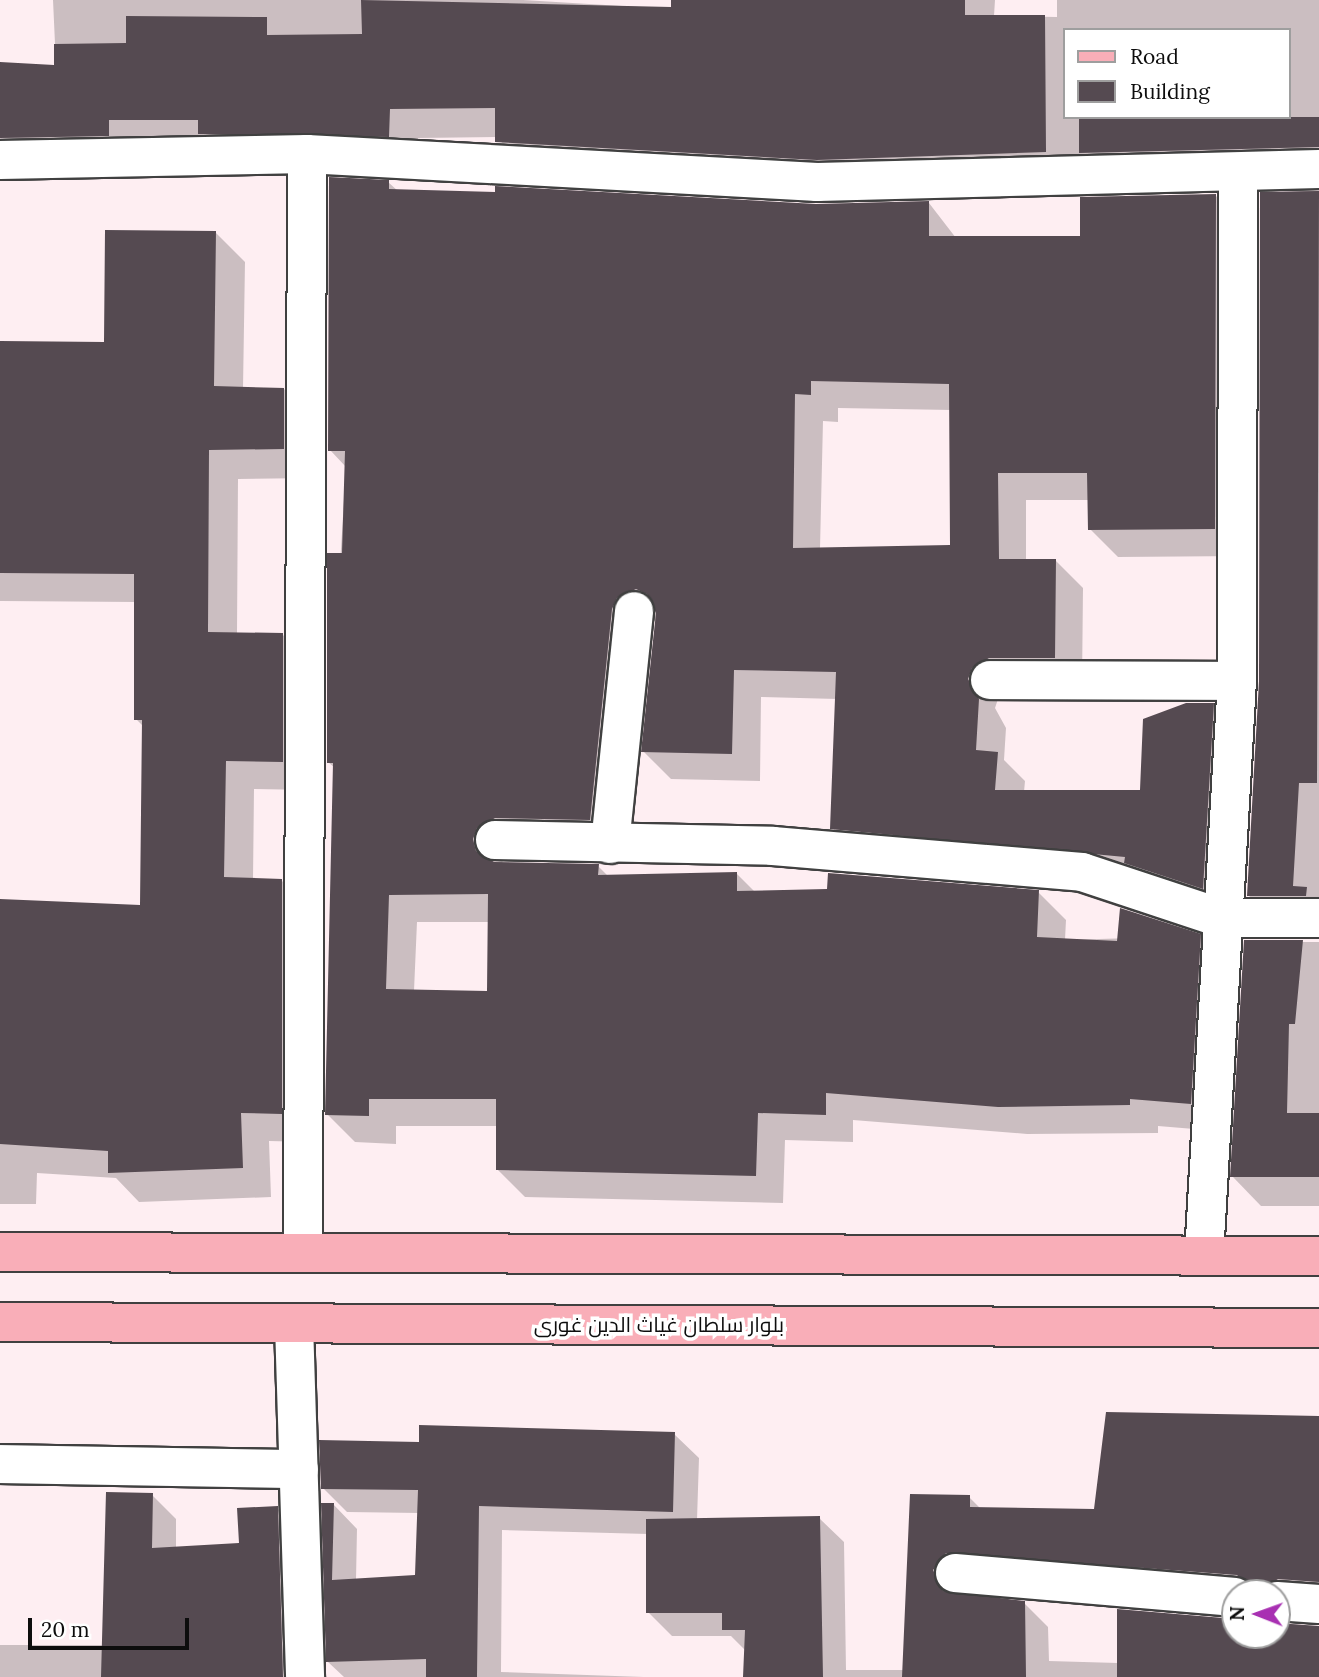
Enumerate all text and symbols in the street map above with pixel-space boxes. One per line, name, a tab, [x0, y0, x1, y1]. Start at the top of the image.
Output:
legend	[1064, 28, 1291, 119]
text: Road	[1130, 43, 1179, 70]
text: Building	[1130, 78, 1210, 105]
street label: بلوار سلطان غیاث الدین غوری	[534, 1312, 784, 1338]
north arrow	[1221, 1579, 1291, 1649]
scale bar	[32, 1604, 192, 1648]
text: N	[1225, 1606, 1249, 1621]
text: 20 m	[41, 1616, 90, 1643]

